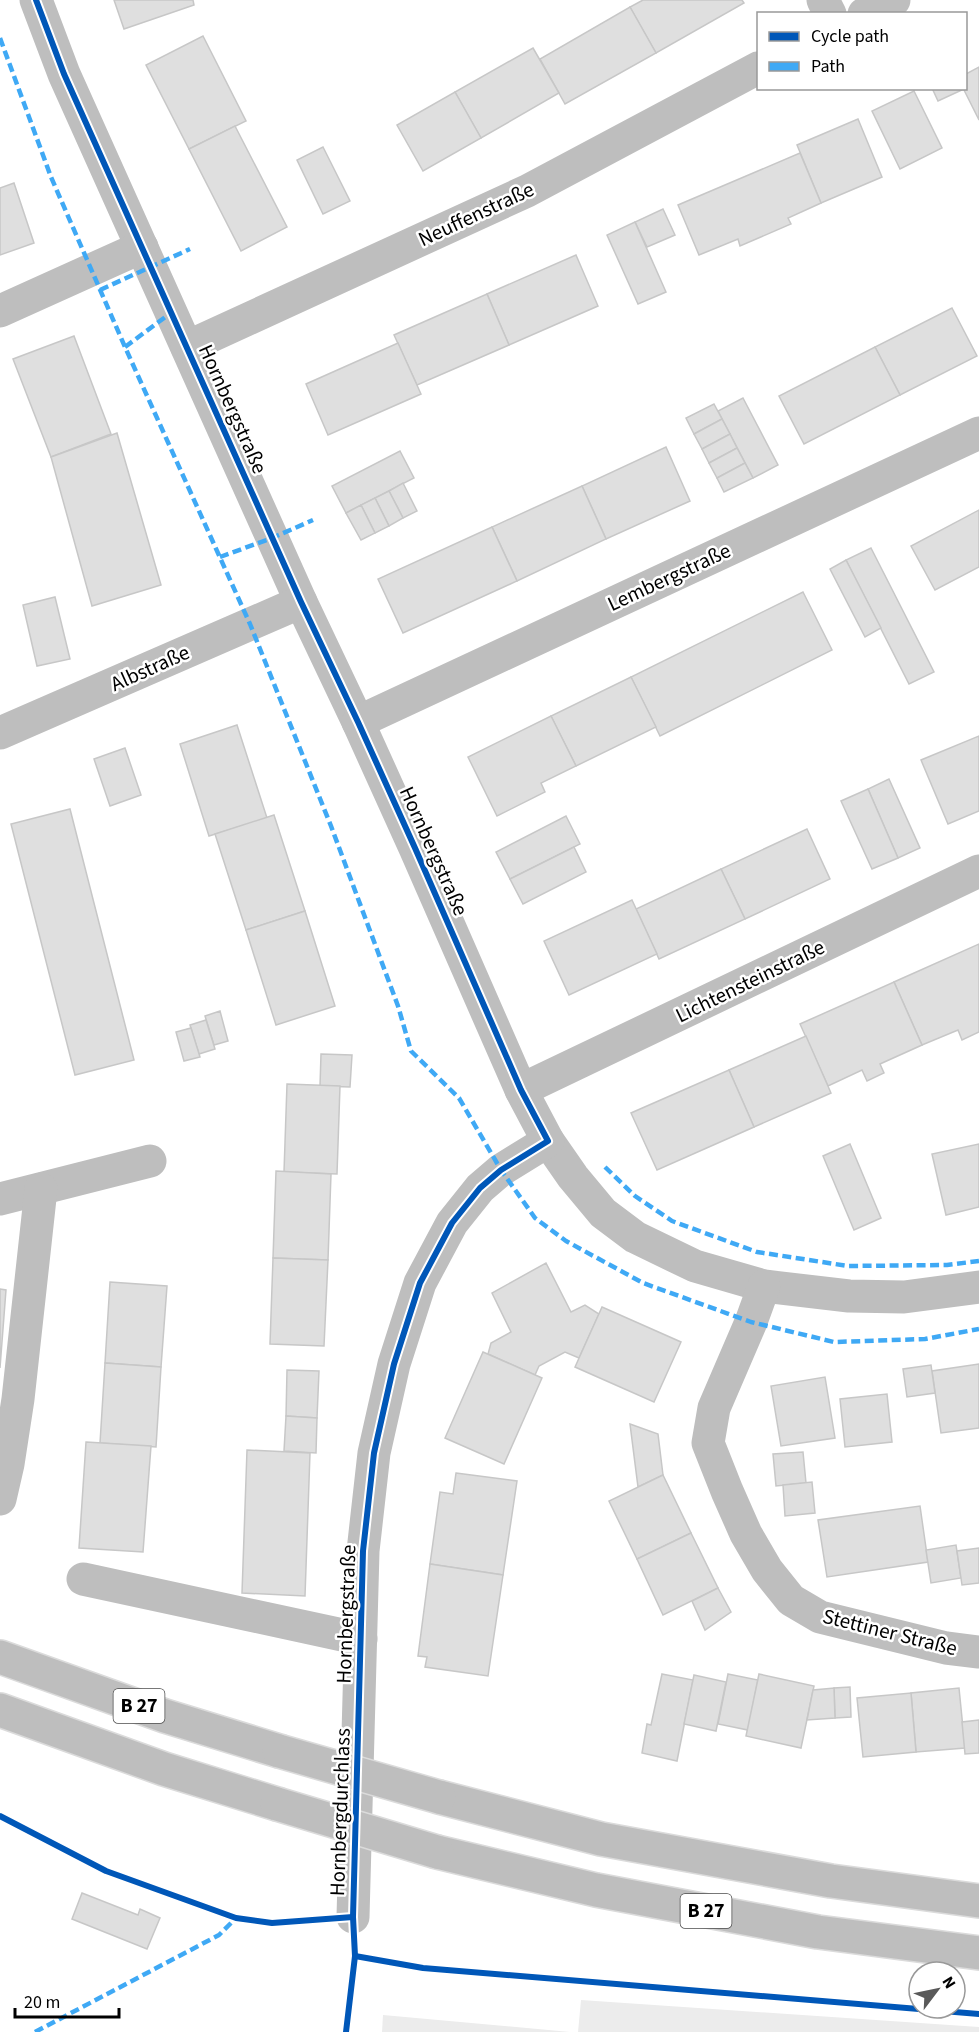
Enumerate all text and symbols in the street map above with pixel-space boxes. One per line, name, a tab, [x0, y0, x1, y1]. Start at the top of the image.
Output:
legend	[757, 12, 967, 90]
text: Cycle path	[811, 24, 889, 49]
text: Path	[811, 54, 845, 79]
street label: Neuffenstraße	[413, 174, 539, 254]
street label: Hornbergstraße	[191, 339, 275, 479]
street label: Lembergstraße	[602, 535, 736, 619]
street label: Albstraße	[106, 637, 194, 699]
street label: Hornbergstraße	[392, 781, 476, 921]
street label: Lichtensteinstraße	[670, 932, 830, 1030]
street label: Hornbergstraße	[329, 1544, 363, 1684]
street label: Stettiner Straße	[820, 1601, 960, 1663]
road number: B 27	[114, 1689, 164, 1723]
street label: Hornbergdurchlass	[322, 1727, 358, 1896]
road number: B 27	[680, 1894, 732, 1928]
north arrow	[907, 1960, 967, 2020]
text: N	[937, 1972, 961, 1993]
scale bar	[15, 1981, 118, 2019]
text: 20 m	[24, 1990, 60, 2015]

